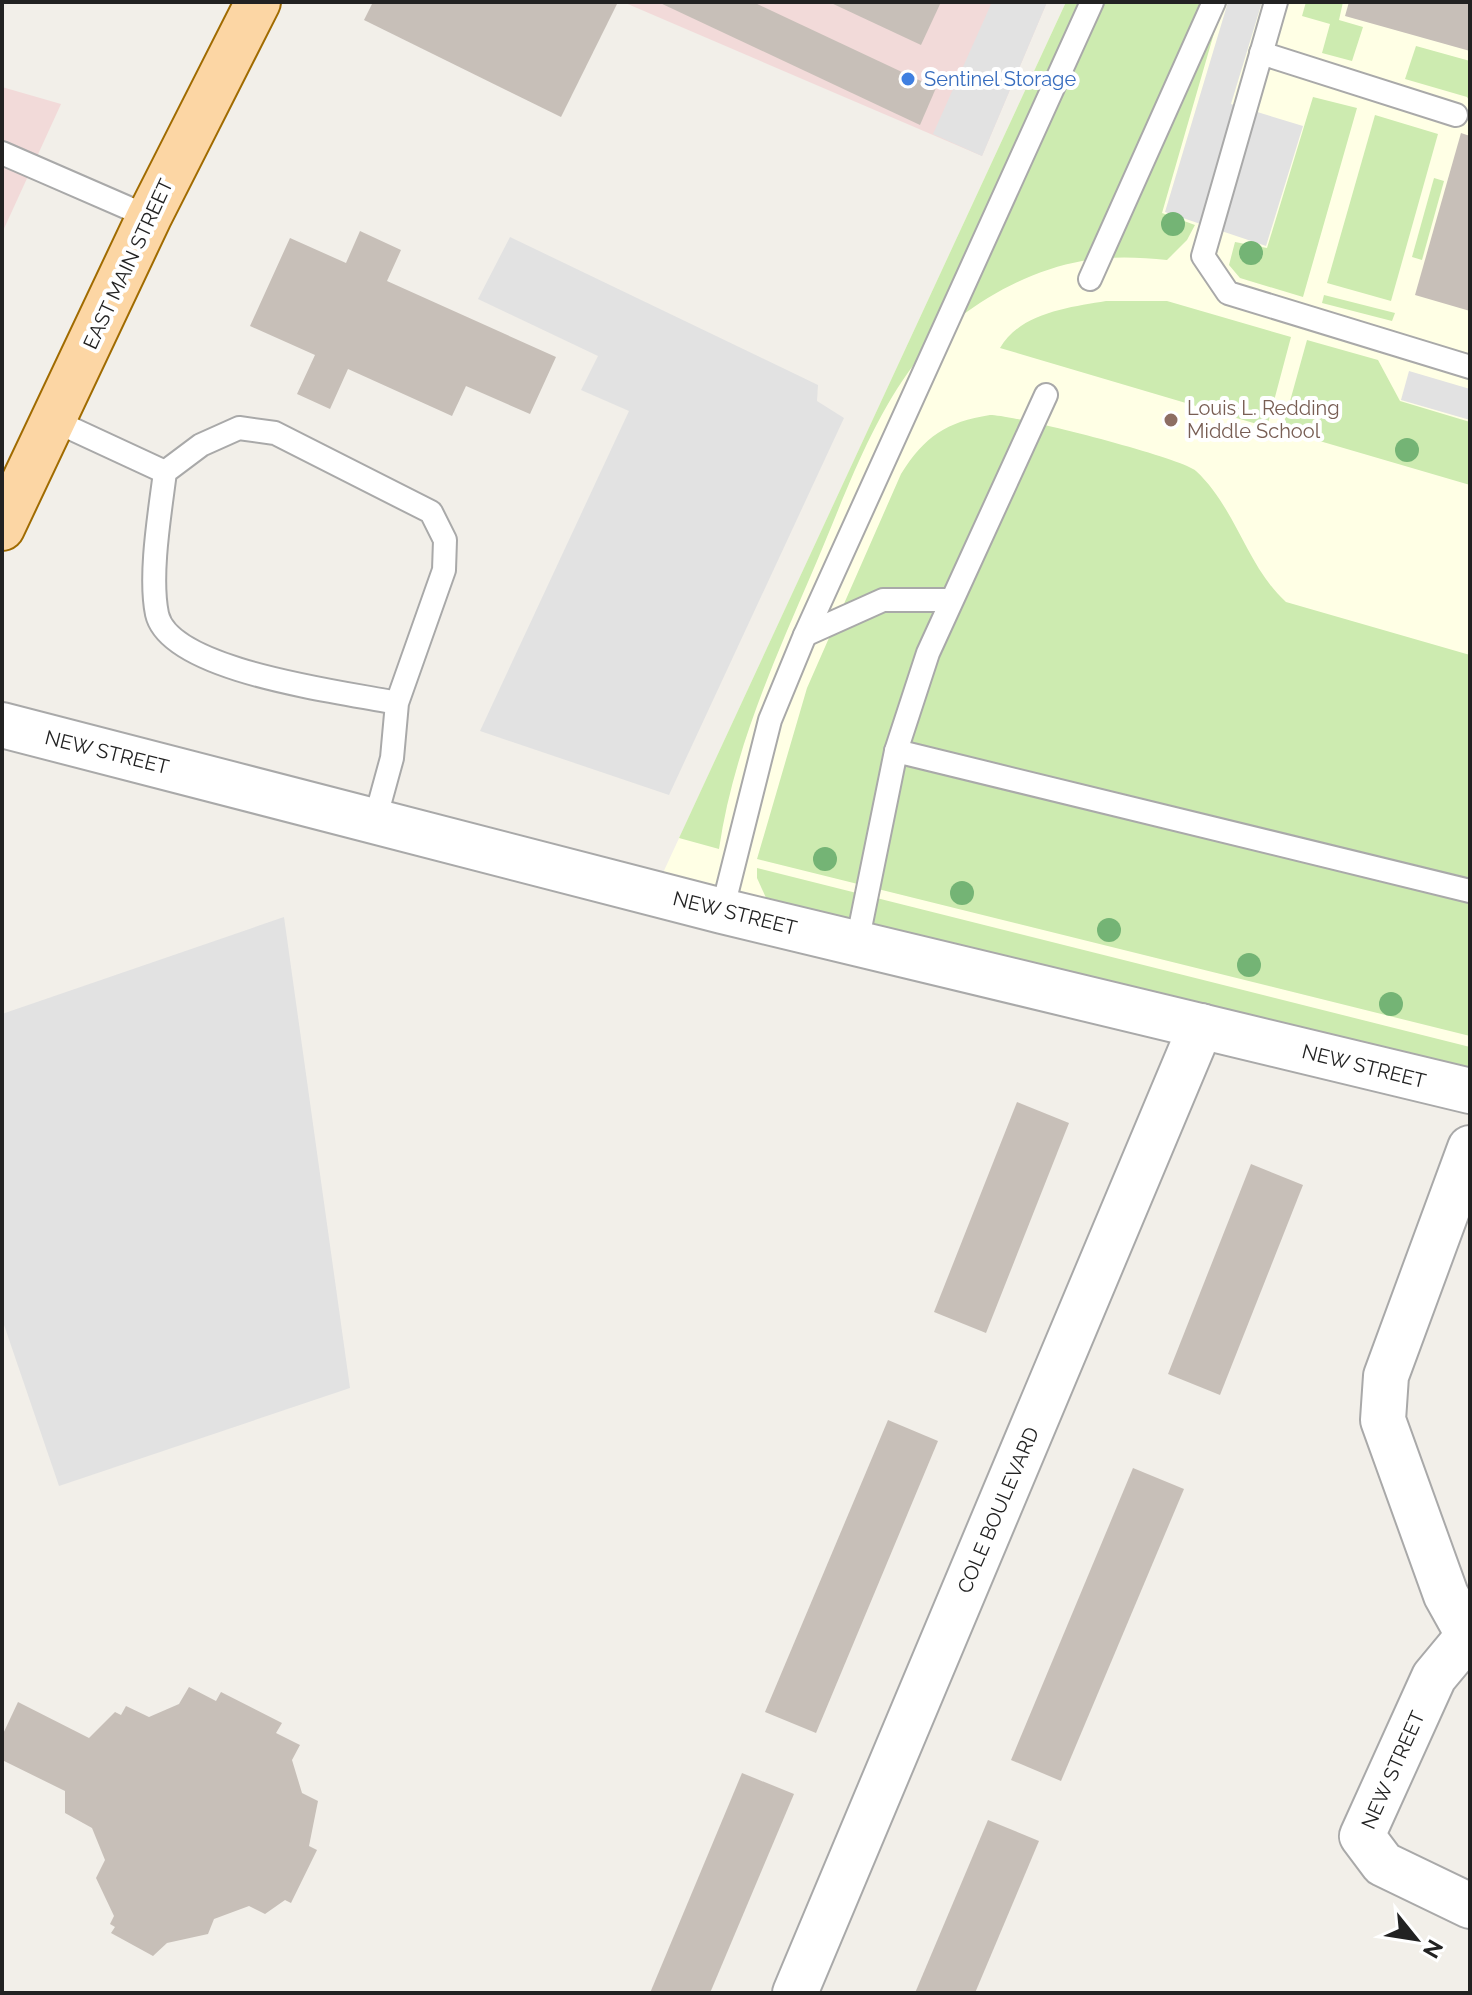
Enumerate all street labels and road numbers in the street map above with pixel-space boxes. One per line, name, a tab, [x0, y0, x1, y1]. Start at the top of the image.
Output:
street label: EAST MAIN STREET	[78, 175, 178, 353]
street label: NEW STREET	[43, 725, 171, 779]
street label: NEW STREET	[671, 886, 799, 940]
street label: NEW STREET	[1300, 1039, 1428, 1093]
street label: COLE BOULEVARD	[952, 1423, 1044, 1597]
street label: NEW STREET	[1356, 1707, 1430, 1833]

